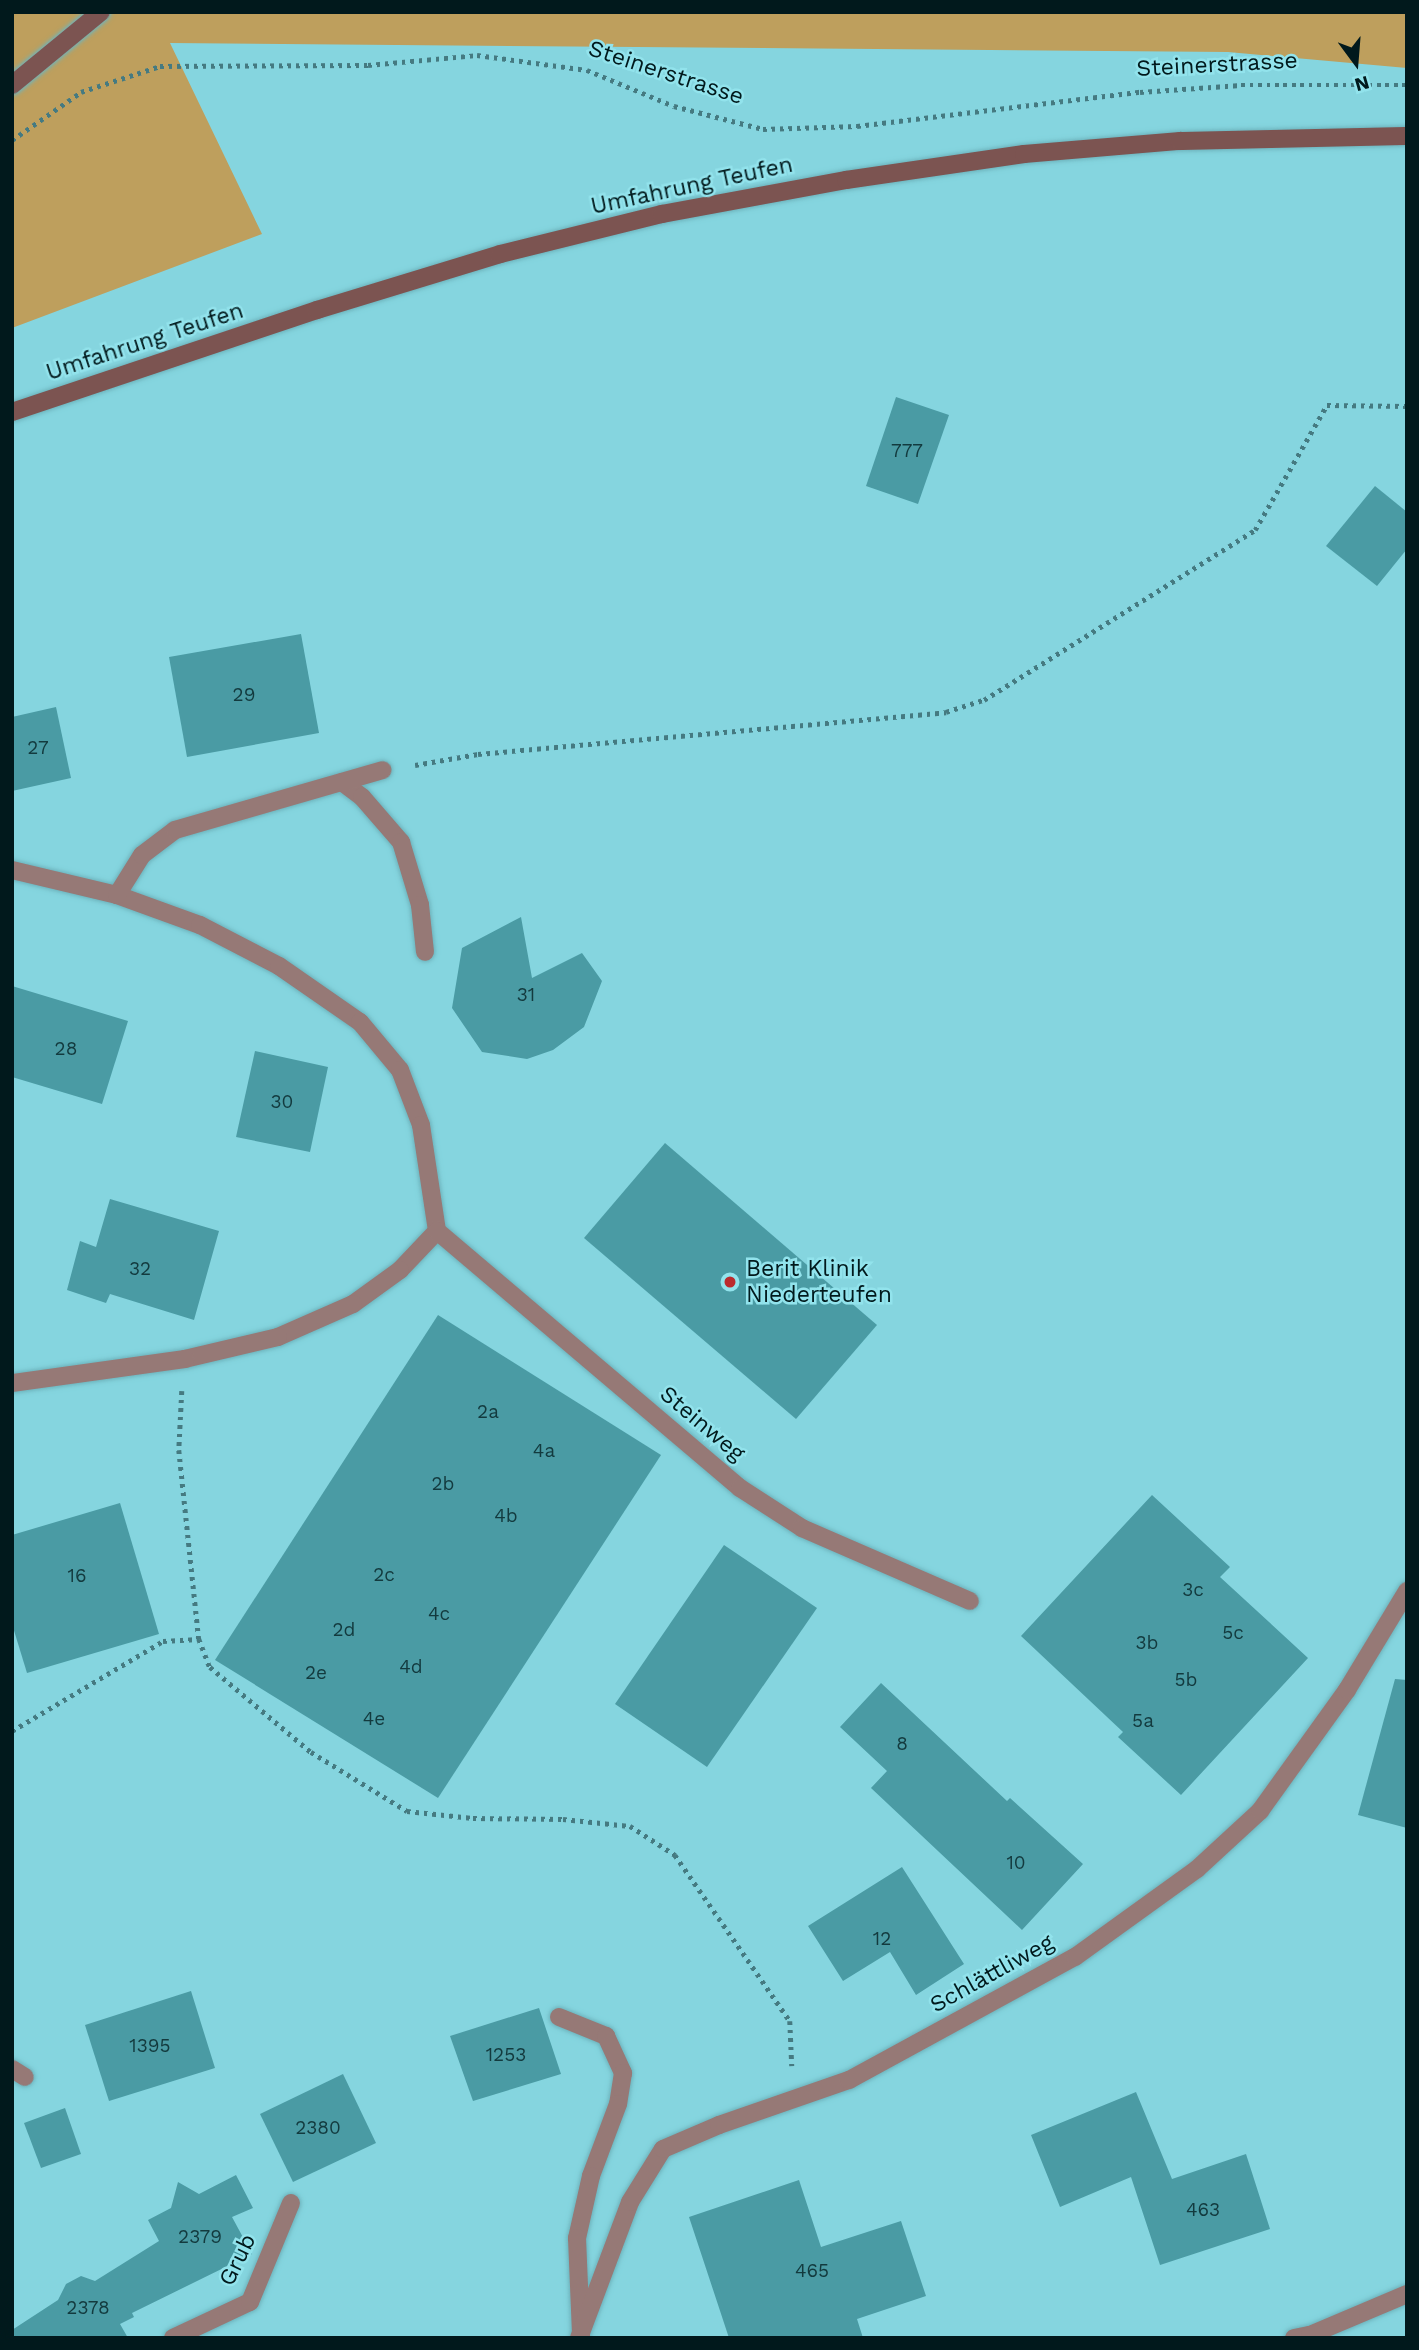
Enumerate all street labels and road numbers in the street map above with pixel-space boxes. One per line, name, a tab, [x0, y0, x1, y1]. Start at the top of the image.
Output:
street label: Steinerstrasse	[585, 35, 747, 111]
street label: Steinerstrasse	[1136, 47, 1298, 83]
street label: Umfahrung Teufen	[588, 151, 796, 221]
street label: Umfahrung Teufen	[43, 297, 247, 387]
street label: Steinweg	[654, 1381, 750, 1467]
street label: Schlättliweg	[925, 1929, 1059, 2019]
street label: Grub	[214, 2229, 262, 2291]

